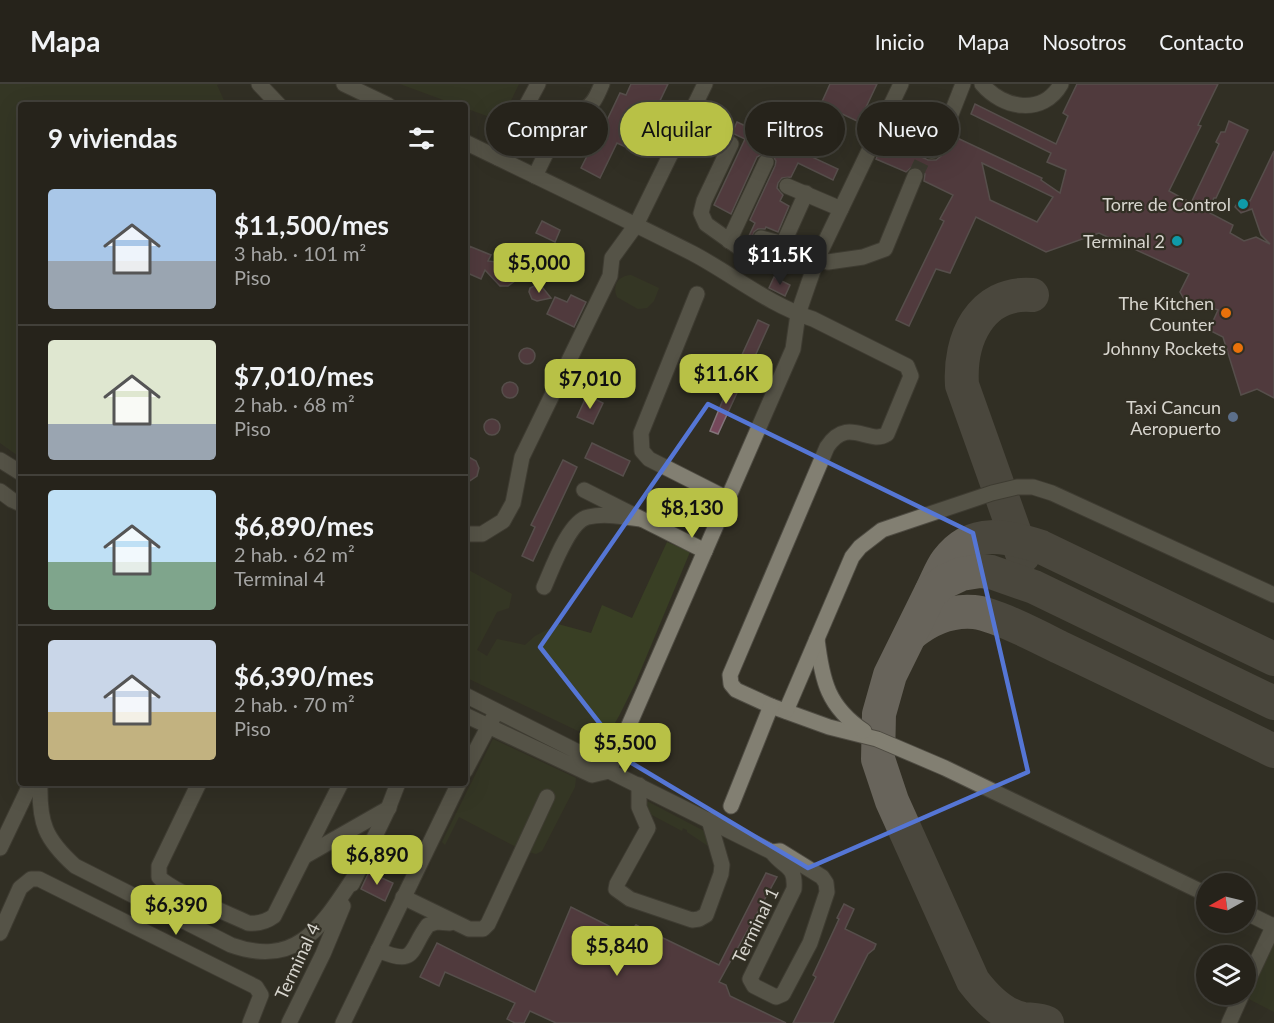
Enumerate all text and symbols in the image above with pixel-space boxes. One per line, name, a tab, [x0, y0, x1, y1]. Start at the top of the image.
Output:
text: Mapa	[30, 24, 100, 58]
text: Inicio	[875, 29, 924, 54]
text: Mapa	[957, 29, 1009, 54]
text: Nosotros	[1042, 29, 1126, 54]
text: Contacto	[1159, 29, 1244, 54]
chip: Comprar	[486, 102, 608, 156]
chip: Alquilar	[620, 102, 733, 156]
chip: Filtros	[745, 102, 845, 156]
chip: Nuevo	[857, 102, 959, 156]
text: 9 viviendas	[48, 122, 177, 154]
icon: filters	[405, 122, 438, 155]
place label: Torre de Control	[1102, 193, 1231, 215]
marker: Torre de Control	[1236, 197, 1250, 211]
text: $11,500/mes	[234, 209, 389, 241]
icon: home	[96, 213, 168, 285]
place label: Terminal 2	[1083, 230, 1165, 252]
marker: Terminal 2	[1170, 234, 1184, 248]
pin: $11.5K	[731, 235, 829, 286]
text: 3 hab. · 101 m²	[234, 241, 366, 265]
text: $11.5K	[748, 242, 812, 266]
pin: $5,000	[490, 243, 588, 294]
text: $5,000	[508, 250, 570, 274]
text: Piso	[234, 265, 271, 289]
place label: The Kitchen Counter	[1119, 292, 1214, 335]
marker: The Kitchen Counter	[1219, 306, 1233, 320]
place label: Johnny Rockets	[1103, 337, 1226, 359]
marker: Johnny Rockets	[1231, 341, 1245, 355]
pin: $11.6K	[677, 354, 775, 405]
pin: $7,010	[541, 359, 639, 410]
text: $7,010/mes	[234, 360, 374, 392]
text: $11.6K	[694, 361, 758, 385]
icon: home	[96, 364, 168, 436]
text: $7,010	[559, 366, 621, 390]
text: 2 hab. · 68 m²	[234, 392, 355, 416]
place label: Taxi Cancun Aeropuerto	[1126, 396, 1221, 439]
marker: Taxi Cancun Aeropuerto	[1226, 410, 1240, 424]
text: Piso	[234, 416, 271, 440]
pin: $8,130	[643, 488, 741, 539]
text: $8,130	[661, 495, 723, 519]
text: $6,890/mes	[234, 510, 374, 542]
icon: home	[96, 514, 168, 586]
text: 2 hab. · 62 m²	[234, 542, 355, 566]
text: Terminal 4	[234, 566, 325, 590]
text: $6,390/mes	[234, 660, 374, 692]
icon: home	[96, 664, 168, 736]
text: 2 hab. · 70 m²	[234, 692, 355, 716]
text: Piso	[234, 716, 271, 740]
pin: $5,500	[576, 723, 674, 774]
text: $5,500	[594, 730, 656, 754]
pin: $6,890	[328, 835, 426, 886]
text: $6,890	[346, 842, 408, 866]
north arrow	[1196, 873, 1256, 933]
map controls	[1196, 873, 1256, 1005]
street label: Terminal 1	[727, 883, 783, 967]
pin: $6,390	[127, 885, 225, 936]
text: $6,390	[145, 892, 207, 916]
street label: Terminal 4	[270, 919, 324, 1003]
pin: $5,840	[568, 926, 666, 977]
text: $5,840	[586, 933, 648, 957]
button: layers	[1196, 945, 1256, 1005]

